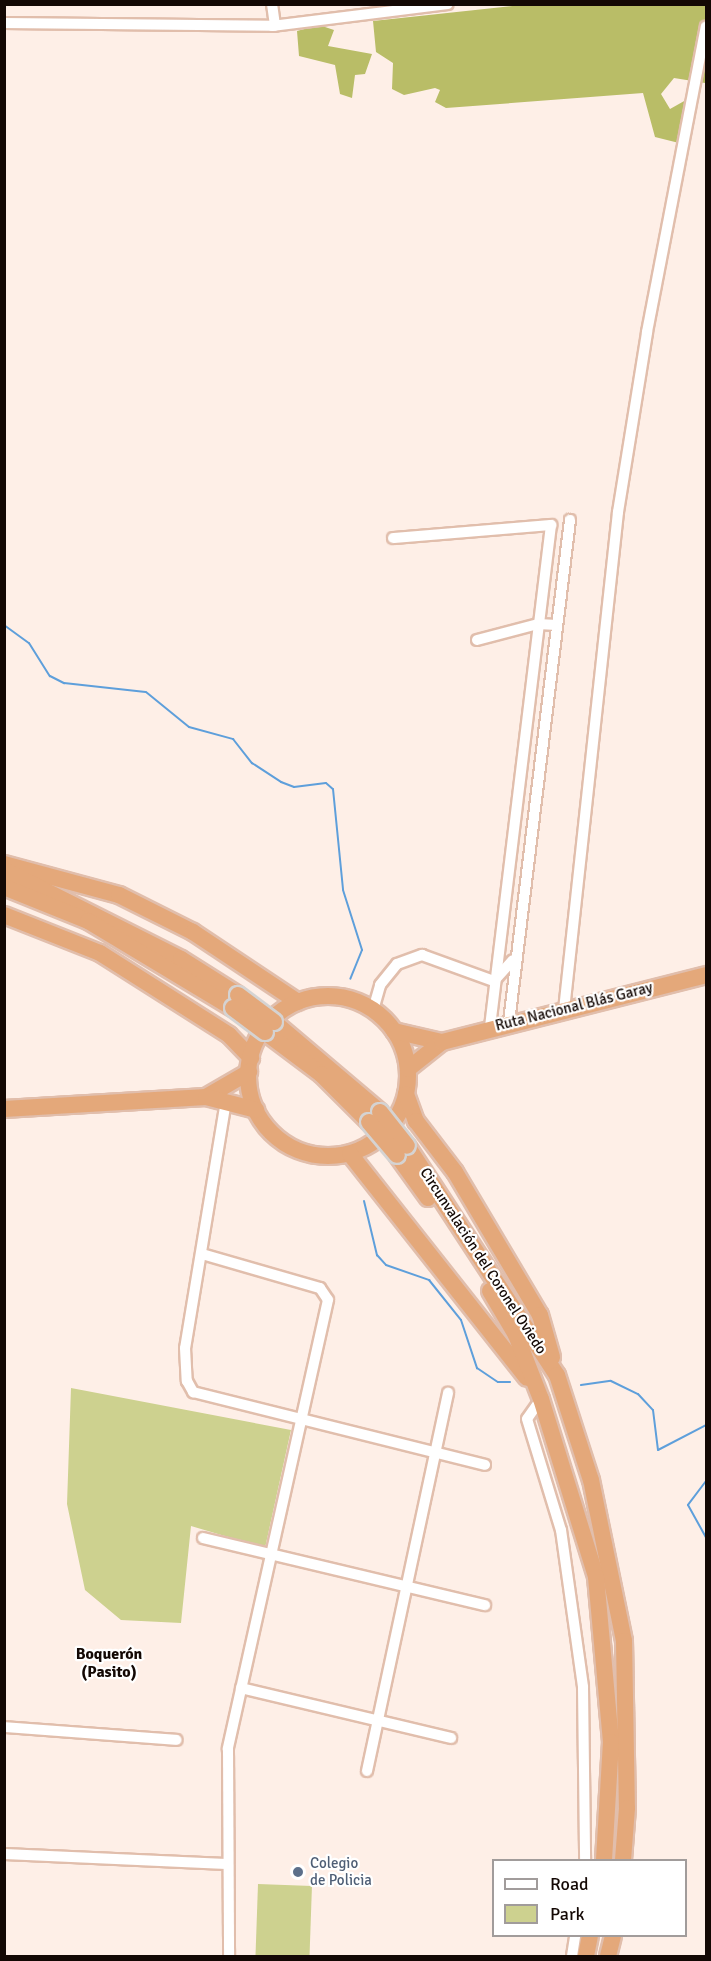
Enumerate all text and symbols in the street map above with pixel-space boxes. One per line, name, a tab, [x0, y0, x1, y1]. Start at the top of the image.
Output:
street label: Ruta Nacional Blás Garay	[494, 979, 654, 1035]
street label: Circunvalación del Coronel Oviedo	[416, 1164, 550, 1358]
district label: Boquerón (Pasito)	[76, 1644, 142, 1682]
place label: Colegio de Policia	[310, 1854, 372, 1889]
legend	[492, 1859, 687, 1937]
marker: Colegio de Policia	[291, 1865, 305, 1879]
text: Road	[550, 1873, 589, 1895]
text: Park	[550, 1903, 585, 1925]

